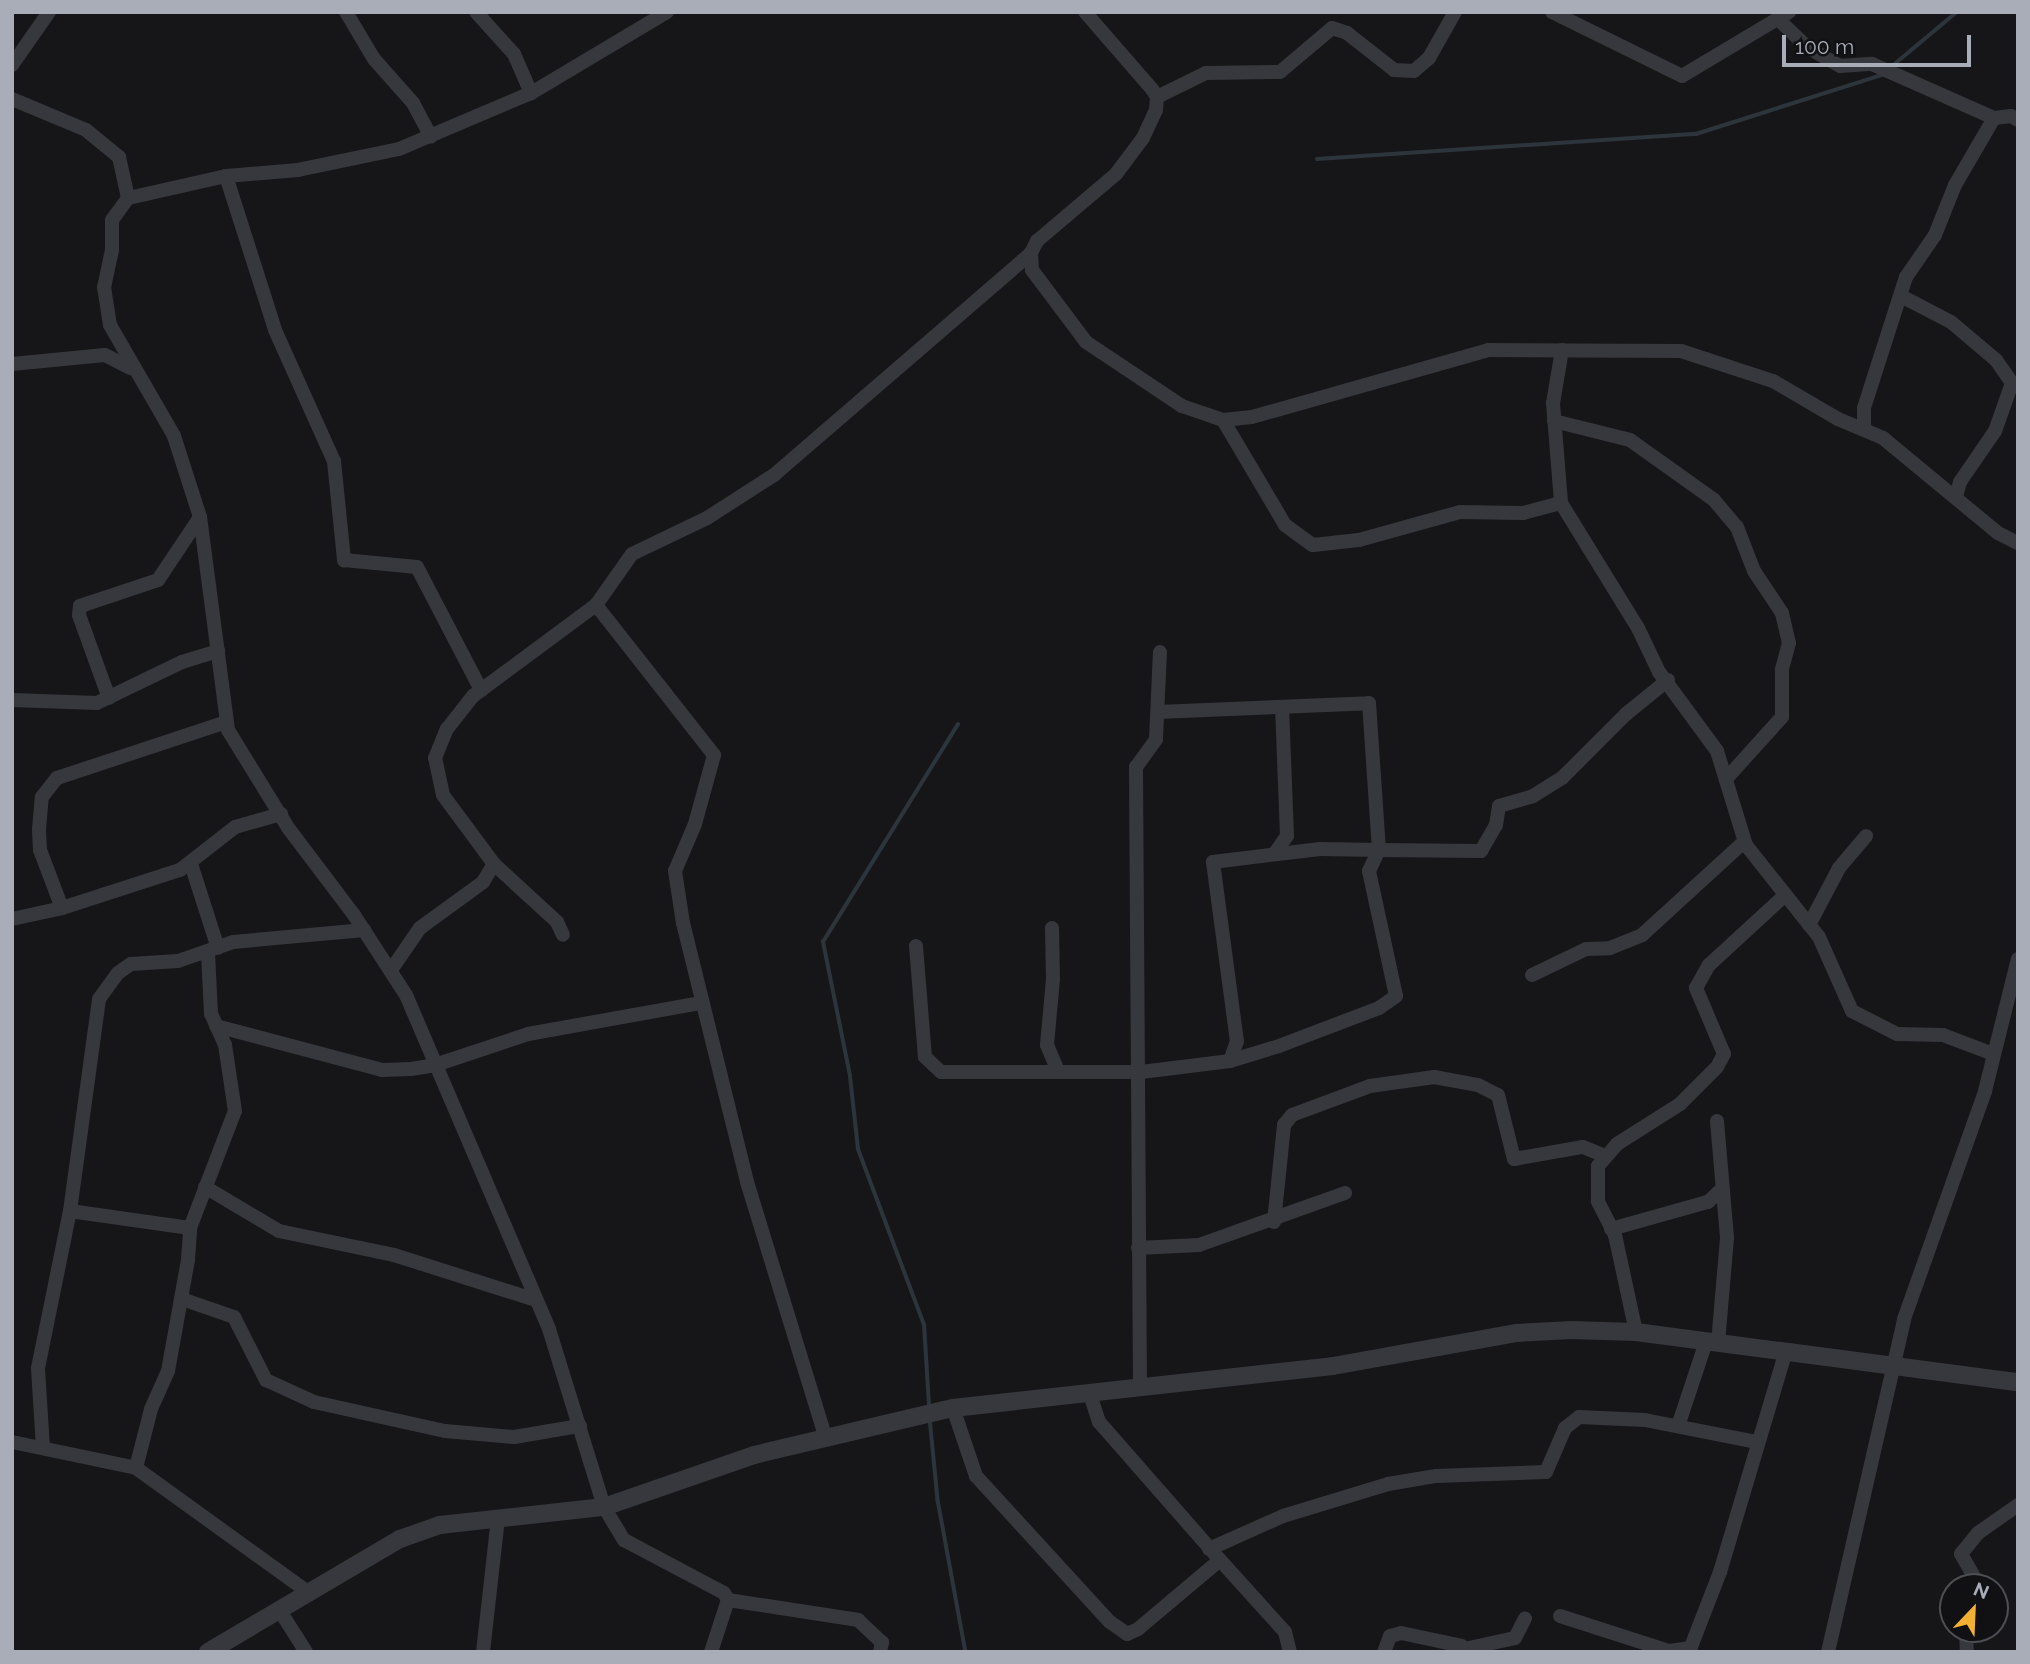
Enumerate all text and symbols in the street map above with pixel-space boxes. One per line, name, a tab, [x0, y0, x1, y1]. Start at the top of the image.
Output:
scale bar	[1785, 21, 1974, 65]
text: 100 m	[1795, 34, 1854, 59]
north arrow	[1939, 1573, 2009, 1643]
text: N	[1970, 1578, 1992, 1603]

